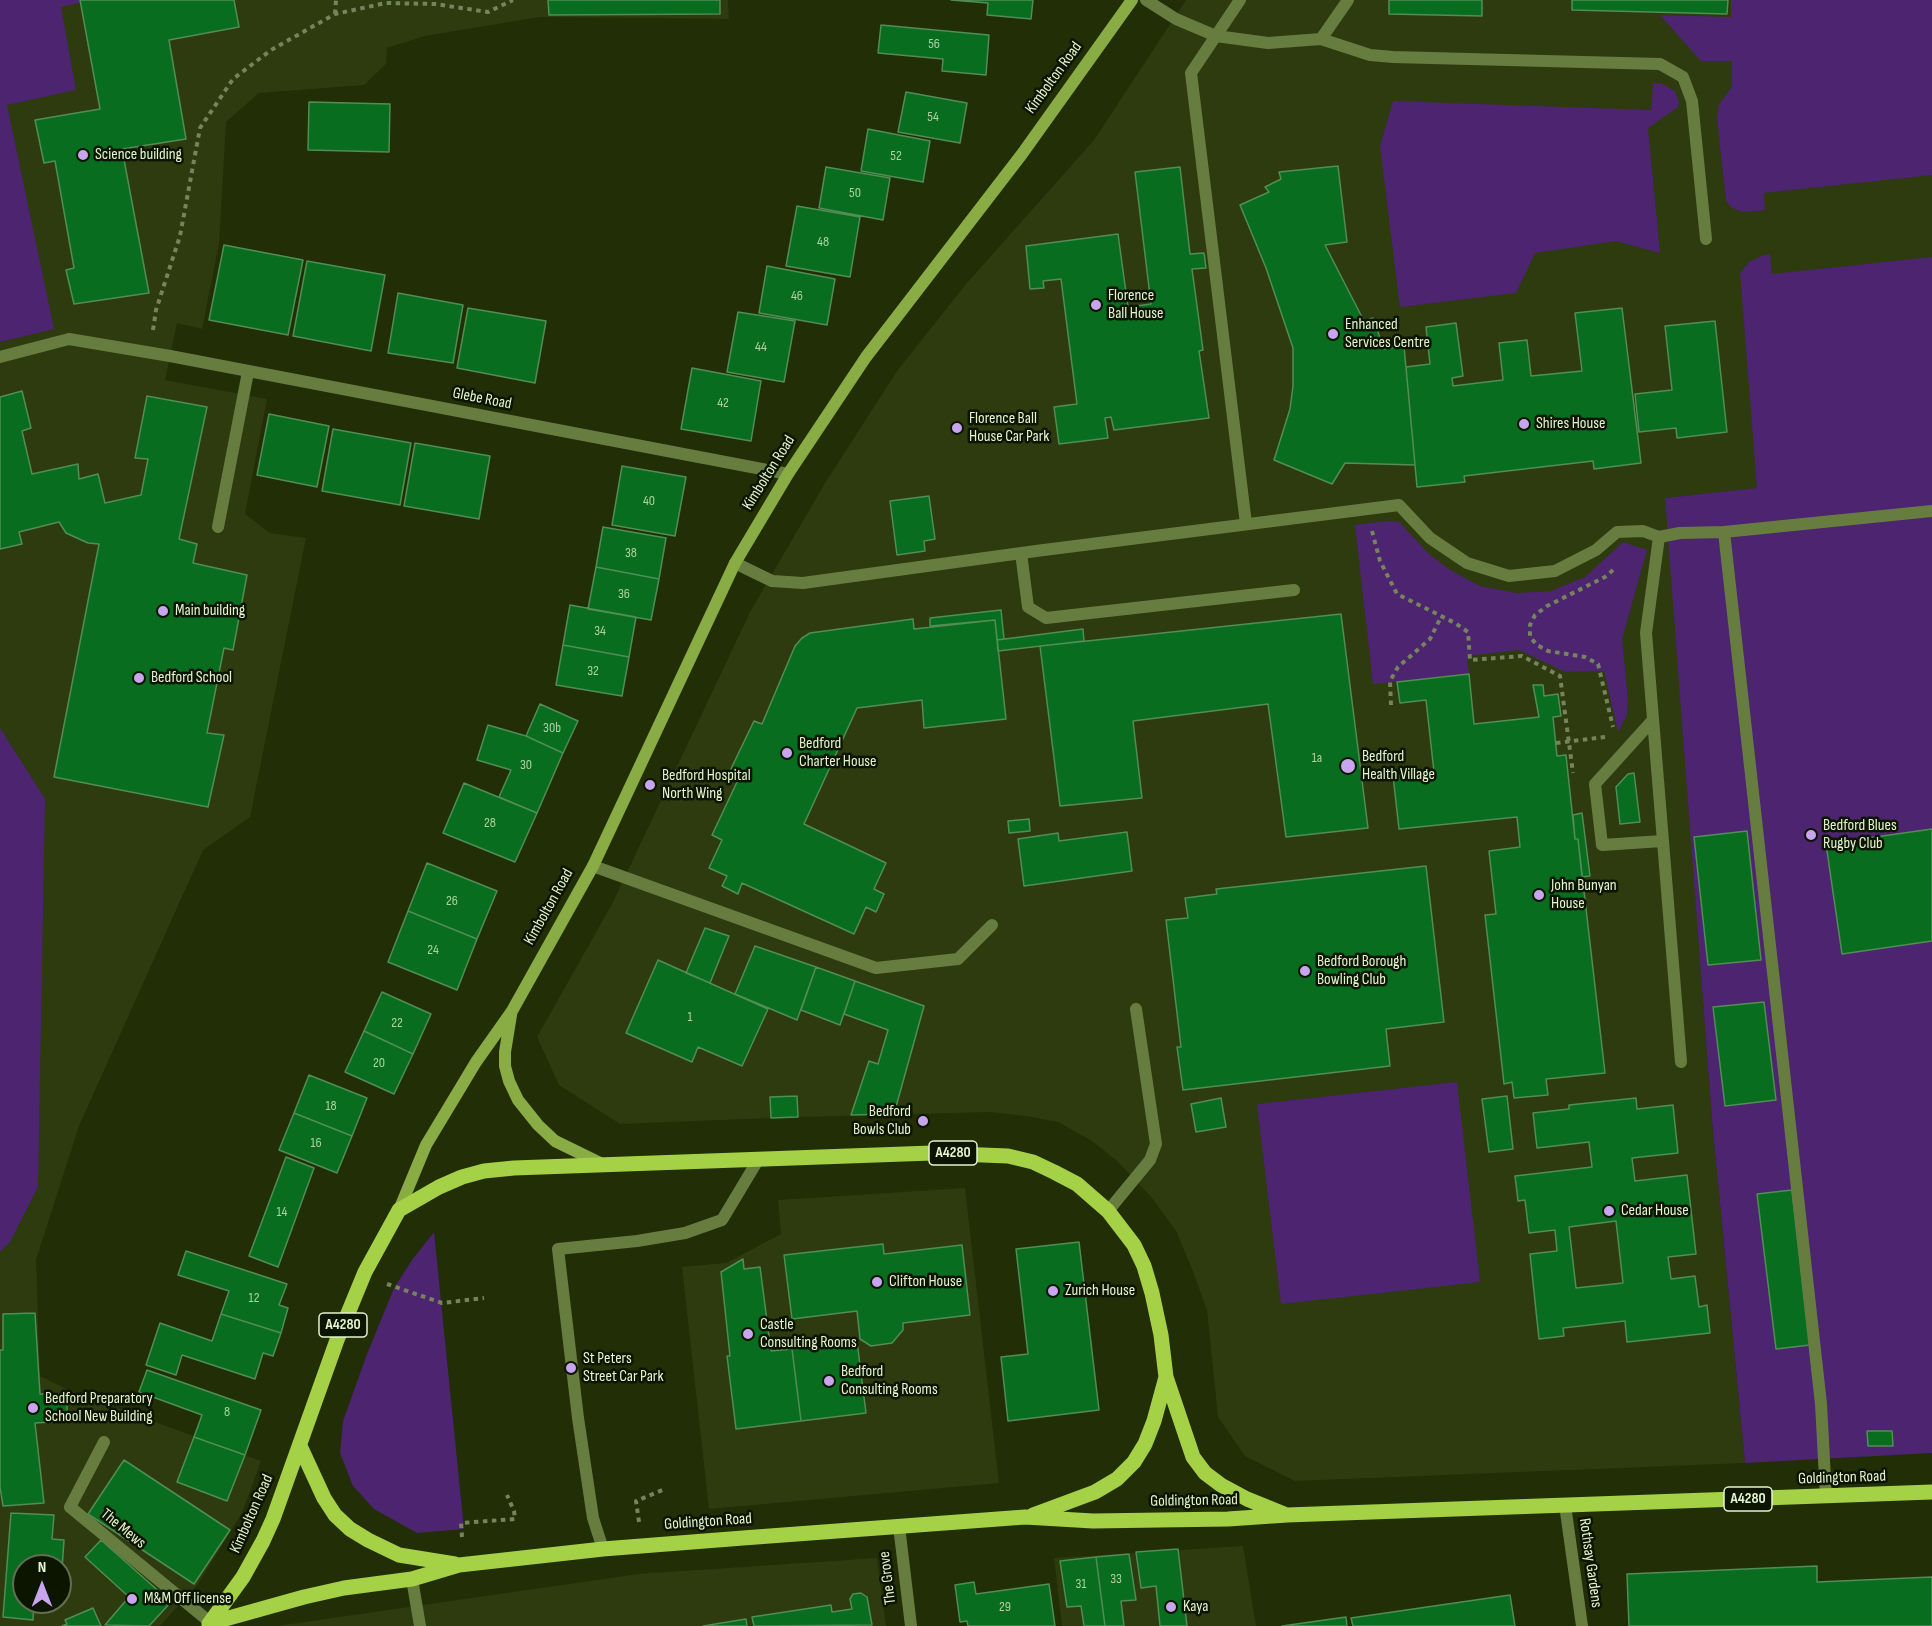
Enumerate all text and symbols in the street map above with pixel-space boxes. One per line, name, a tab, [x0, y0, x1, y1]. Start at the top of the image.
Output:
house number: 56	[928, 36, 940, 52]
street label: Kimbolton Road	[1021, 38, 1087, 118]
house number: 54	[927, 109, 939, 125]
place label: Science building	[95, 145, 182, 165]
marker: Science building	[76, 148, 90, 162]
house number: 52	[890, 148, 902, 164]
house number: 50	[849, 185, 861, 201]
house number: 48	[817, 234, 829, 250]
place label: Florence Ball House	[1108, 286, 1163, 324]
house number: 46	[791, 288, 803, 304]
marker: Florence Ball House	[1089, 298, 1103, 312]
place label: Enhanced Services Centre	[1345, 315, 1430, 353]
marker: Enhanced Services Centre	[1326, 327, 1340, 341]
house number: 44	[755, 339, 767, 355]
street label: Glebe Road	[451, 384, 513, 414]
house number: 42	[717, 395, 729, 411]
place label: Florence Ball House Car Park	[969, 409, 1049, 447]
place label: Shires House	[1536, 414, 1605, 434]
marker: Shires House	[1517, 417, 1531, 431]
marker: Florence Ball House Car Park	[950, 421, 964, 435]
street label: Kimbolton Road	[739, 432, 799, 514]
house number: 40	[643, 493, 655, 509]
house number: 38	[625, 545, 637, 561]
house number: 36	[618, 586, 630, 602]
place label: Main building	[175, 601, 245, 621]
marker: Main building	[156, 604, 170, 618]
house number: 34	[594, 623, 606, 639]
house number: 32	[587, 663, 599, 679]
place label: Bedford School	[151, 668, 232, 688]
marker: Bedford School	[132, 671, 146, 685]
house number: 30b	[543, 720, 561, 736]
place label: Bedford Charter House	[799, 734, 877, 772]
marker: Bedford Charter House	[780, 746, 794, 760]
place label: Bedford Health Village	[1362, 747, 1435, 785]
house number: 1a	[1312, 750, 1322, 766]
house number: 30	[520, 757, 532, 773]
marker: Bedford Health Village	[1339, 757, 1357, 775]
place label: Bedford Hospital North Wing	[662, 766, 751, 804]
marker: Bedford Hospital North Wing	[643, 778, 657, 792]
house number: 28	[484, 815, 496, 831]
place label: Bedford Blues Rugby Club	[1823, 816, 1897, 854]
marker: Bedford Blues Rugby Club	[1804, 828, 1818, 842]
street label: Kimbolton Road	[520, 866, 578, 948]
place label: John Bunyan House	[1551, 876, 1617, 914]
marker: John Bunyan House	[1532, 888, 1546, 902]
house number: 26	[446, 893, 458, 909]
house number: 24	[427, 942, 439, 958]
place label: Bedford Borough Bowling Club	[1317, 952, 1406, 990]
marker: Bedford Borough Bowling Club	[1298, 964, 1312, 978]
house number: 1	[688, 1009, 692, 1025]
house number: 22	[391, 1015, 403, 1031]
house number: 20	[373, 1055, 385, 1071]
house number: 18	[325, 1098, 337, 1114]
place label: Bedford Bowls Club	[853, 1102, 911, 1140]
marker: Bedford Bowls Club	[916, 1114, 930, 1128]
house number: 16	[310, 1135, 322, 1151]
road number: A4280	[929, 1141, 977, 1165]
place label: Cedar House	[1621, 1201, 1689, 1221]
house number: 14	[277, 1204, 287, 1220]
marker: Cedar House	[1602, 1204, 1616, 1218]
place label: Clifton House	[889, 1272, 962, 1292]
marker: Clifton House	[870, 1275, 884, 1289]
place label: Zurich House	[1065, 1281, 1135, 1301]
marker: Zurich House	[1046, 1284, 1060, 1298]
house number: 12	[249, 1290, 259, 1306]
road number: A4280	[319, 1313, 367, 1337]
place label: Castle Consulting Rooms	[760, 1315, 857, 1353]
marker: Castle Consulting Rooms	[741, 1327, 755, 1341]
place label: St Peters Street Car Park	[583, 1349, 663, 1387]
marker: St Peters Street Car Park	[564, 1361, 578, 1375]
place label: Bedford Consulting Rooms	[841, 1362, 938, 1400]
marker: Bedford Consulting Rooms	[822, 1374, 836, 1388]
place label: Bedford Preparatory School New Building	[45, 1389, 153, 1427]
marker: Bedford Preparatory School New Building	[26, 1401, 40, 1415]
house number: 8	[224, 1404, 230, 1420]
street label: Goldington Road	[1798, 1467, 1886, 1489]
street label: Kimbolton Road	[226, 1472, 278, 1556]
road number: A4280	[1724, 1487, 1772, 1511]
street label: Goldington Road	[1150, 1491, 1238, 1511]
street label: The Mews	[96, 1505, 150, 1553]
street label: Goldington Road	[663, 1509, 753, 1535]
street label: Rothsay Gardens	[1574, 1517, 1606, 1609]
street label: The Grove	[875, 1550, 901, 1606]
north arrow	[12, 1554, 72, 1614]
text: N	[38, 1558, 46, 1577]
house number: 33	[1110, 1571, 1122, 1587]
house number: 31	[1076, 1576, 1086, 1592]
place label: M&M Off license	[144, 1589, 231, 1609]
marker: M&M Off license	[125, 1592, 139, 1606]
place label: Kaya	[1183, 1597, 1208, 1617]
house number: 29	[999, 1599, 1011, 1615]
marker: Kaya	[1164, 1600, 1178, 1614]

